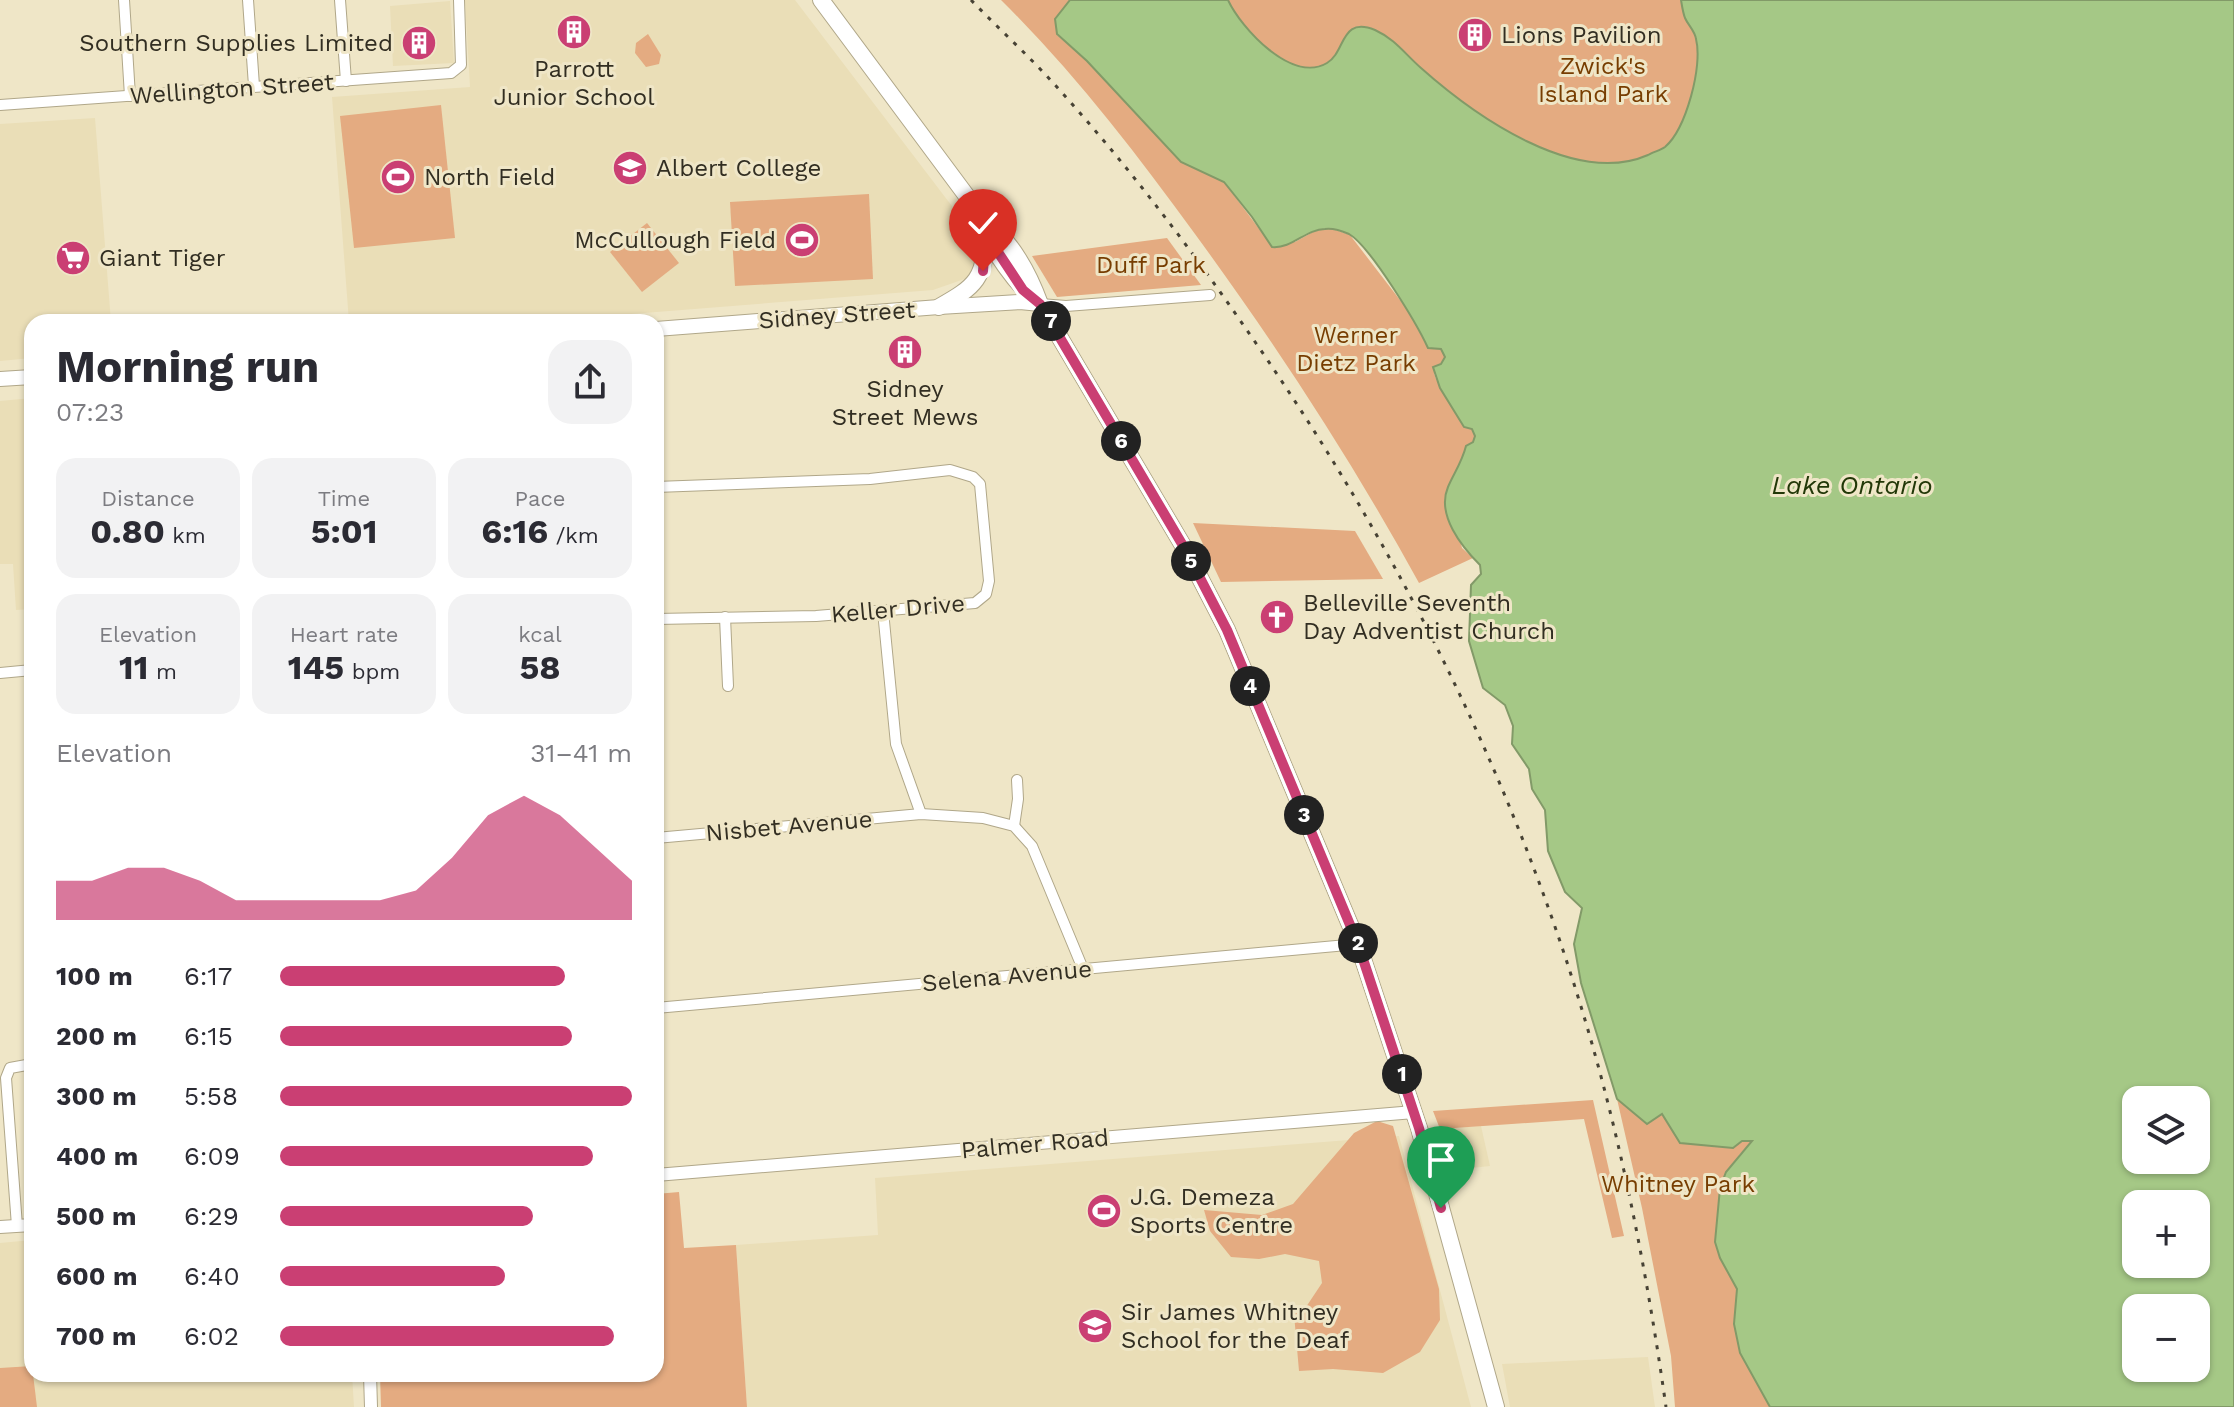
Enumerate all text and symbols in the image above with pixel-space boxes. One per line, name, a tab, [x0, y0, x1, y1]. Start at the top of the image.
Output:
building icon: Parrott Junior School	[555, 13, 593, 51]
building icon: Lions Pavilion	[1456, 16, 1494, 54]
place label: Lions Pavilion	[1501, 21, 1662, 49]
building icon: Southern Supplies Limited	[400, 24, 438, 62]
place label: Southern Supplies Limited	[79, 29, 393, 57]
park label: Zwick's Island Park	[1538, 52, 1668, 108]
place label: Parrott Junior School	[493, 55, 655, 111]
street label: Wellington Street	[129, 68, 335, 110]
school or university icon: Albert College	[611, 149, 649, 187]
place label: Albert College	[656, 154, 821, 182]
sports icon: North Field	[379, 158, 417, 196]
place label: North Field	[424, 163, 555, 191]
pin	[949, 189, 1017, 271]
icon: check	[961, 201, 1005, 245]
sports icon: McCullough Field	[783, 221, 821, 259]
place label: McCullough Field	[574, 226, 776, 254]
supermarket icon: Giant Tiger	[54, 239, 92, 277]
place label: Giant Tiger	[99, 244, 226, 272]
park label: Duff Park	[1096, 251, 1206, 279]
street label: Sidney Street	[758, 296, 916, 334]
pin: 7	[1031, 301, 1071, 341]
text: 7	[1044, 308, 1058, 333]
park label: Werner Dietz Park	[1296, 321, 1416, 377]
building icon: Sidney Street Mews	[886, 333, 924, 371]
button: share	[548, 340, 632, 424]
text: Morning run	[56, 341, 319, 393]
place label: Sidney Street Mews	[832, 375, 978, 431]
text: 07:23	[56, 397, 124, 427]
pin: 6	[1101, 421, 1141, 461]
text: 6	[1114, 428, 1128, 453]
water label: Lake Ontario	[1771, 470, 1933, 500]
text: Distance	[101, 486, 195, 511]
text: Time	[318, 486, 370, 511]
text: Pace	[515, 486, 565, 511]
text: 0.80	[90, 511, 165, 551]
text: 5:01	[311, 511, 377, 551]
text: 6:16	[481, 511, 548, 551]
text: km	[165, 523, 206, 548]
text: /km	[548, 523, 599, 548]
pin: 5	[1171, 541, 1211, 581]
text: 5	[1185, 548, 1197, 573]
street label: Keller Drive	[830, 589, 966, 629]
place label: Belleville Seventh Day Adventist Church	[1303, 589, 1555, 645]
church icon: Belleville Seventh Day Adventist Church	[1258, 598, 1296, 636]
text: Elevation	[99, 622, 197, 647]
text: Heart rate	[290, 622, 398, 647]
text: kcal	[518, 622, 562, 647]
text: 11	[119, 647, 148, 687]
text: 145	[288, 647, 344, 687]
text: 58	[519, 647, 561, 687]
text: m	[148, 659, 177, 684]
text: bpm	[344, 659, 400, 684]
pin: 4	[1230, 666, 1270, 706]
text: 4	[1243, 673, 1257, 698]
text: Elevation	[56, 738, 172, 768]
text: 31–41 m	[530, 738, 632, 768]
pin: 3	[1284, 795, 1324, 835]
text: 3	[1297, 802, 1311, 827]
street label: Nisbet Avenue	[704, 805, 874, 847]
pin: 2	[1338, 923, 1378, 963]
text: 2	[1351, 930, 1365, 955]
street label: Selena Avenue	[921, 955, 1093, 997]
text: 100 m	[56, 961, 133, 991]
text: 6:17	[184, 961, 232, 991]
text: 200 m	[56, 1021, 137, 1051]
text: 6:15	[184, 1021, 233, 1051]
pin: 1	[1382, 1054, 1422, 1094]
text: 1	[1397, 1061, 1407, 1086]
text: 300 m	[56, 1081, 137, 1111]
text: 5:58	[184, 1081, 238, 1111]
map controls	[2122, 1086, 2210, 1382]
button: layers	[2122, 1086, 2210, 1174]
street label: Palmer Road	[960, 1124, 1110, 1164]
pin	[1407, 1126, 1475, 1208]
icon: arrive	[1419, 1138, 1463, 1182]
text: 400 m	[56, 1141, 138, 1171]
text: 6:09	[184, 1141, 240, 1171]
park label: Whitney Park	[1601, 1170, 1755, 1198]
place label: J.G. Demeza Sports Centre	[1130, 1183, 1293, 1239]
button: +	[2122, 1190, 2210, 1278]
sports icon: J.G. Demeza Sports Centre	[1085, 1192, 1123, 1230]
text: 500 m	[56, 1201, 137, 1231]
text: 6:29	[184, 1201, 239, 1231]
text: 600 m	[56, 1261, 137, 1291]
text: 6:40	[184, 1261, 240, 1291]
button: −	[2122, 1294, 2210, 1382]
place label: Sir James Whitney School for the Deaf	[1121, 1298, 1350, 1354]
school or university icon: Sir James Whitney School for the Deaf	[1076, 1307, 1114, 1345]
text: 700 m	[56, 1321, 137, 1351]
text: 6:02	[184, 1321, 239, 1351]

